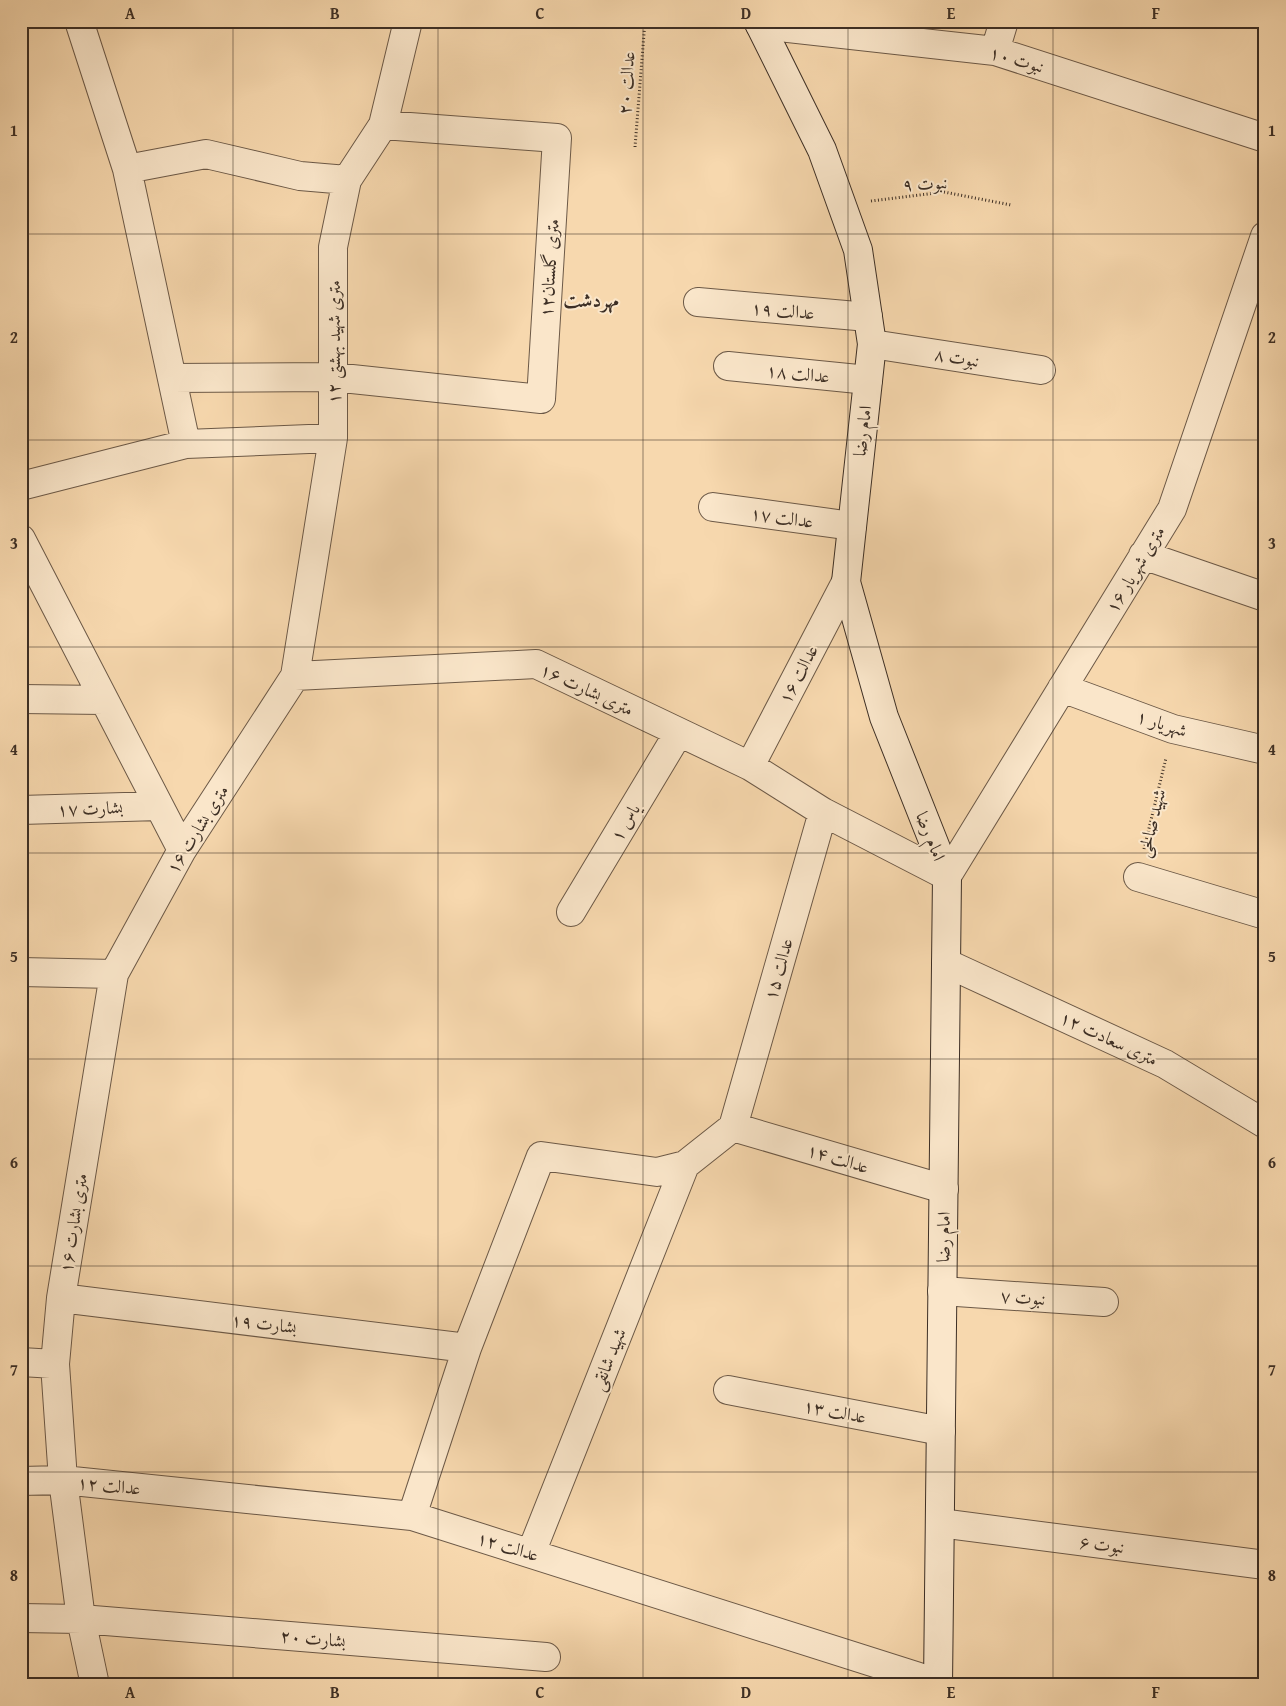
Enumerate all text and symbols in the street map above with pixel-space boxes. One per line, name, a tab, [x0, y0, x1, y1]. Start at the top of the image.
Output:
text: A	[125, 1, 136, 25]
text: B	[330, 1, 340, 25]
text: C	[535, 1, 545, 25]
text: D	[741, 1, 751, 25]
text: E	[947, 1, 956, 25]
text: F	[1152, 1, 1160, 25]
street label: نبوت ۱۰	[986, 38, 1048, 80]
street label: عدالت ۲۰	[610, 50, 642, 116]
text: 1	[10, 118, 18, 142]
text: 1	[1268, 118, 1276, 142]
street label: نبوت ۹	[902, 168, 948, 198]
street label: ۱۲متری گلستان	[532, 218, 566, 318]
street label: ۱۲ متری شهید بهشتی	[320, 280, 347, 404]
district label: مهردشت	[563, 285, 619, 314]
street label: عدالت ۱۹	[750, 294, 816, 326]
text: 2	[10, 325, 18, 349]
text: 2	[1268, 325, 1276, 349]
street label: نبوت ۸	[932, 340, 982, 374]
street label: عدالت ۱۸	[765, 356, 831, 390]
street label: امام رضا	[845, 404, 881, 458]
street label: عدالت ۱۷	[749, 499, 815, 535]
street label: ۱۶ متری شهریار	[1098, 520, 1172, 618]
text: 3	[10, 531, 18, 555]
text: 3	[1268, 531, 1276, 555]
street label: عدالت ۱۶	[771, 640, 825, 708]
street label: ۱۶ متری بشارت	[536, 656, 638, 722]
street label: شهریار ۱	[1133, 702, 1191, 744]
text: 4	[10, 737, 18, 761]
text: 4	[1268, 737, 1276, 761]
street label: ۱۶ متری بشارت	[159, 779, 235, 879]
street label: شهید صالحی	[1129, 786, 1173, 860]
street label: بشارت ۱۷	[57, 793, 123, 823]
street label: یاس ۱	[603, 797, 648, 846]
street label: امام رضا	[906, 807, 953, 866]
street label: عدالت ۱۵	[756, 935, 800, 1003]
text: 5	[10, 944, 18, 968]
text: 5	[1268, 944, 1276, 968]
street label: ۱۲ متری سعادت	[1056, 1004, 1162, 1072]
street label: عدالت ۱۴	[804, 1136, 872, 1180]
text: 6	[10, 1150, 18, 1174]
text: 6	[1268, 1150, 1276, 1174]
street label: ۱۶ متری بشارت	[52, 1171, 94, 1275]
street label: امام رضا	[929, 1211, 960, 1263]
street label: نبوت ۷	[999, 1282, 1047, 1312]
street label: بشارت ۱۹	[230, 1306, 298, 1340]
street label: شهید شانقی	[583, 1324, 633, 1394]
text: 7	[10, 1357, 18, 1381]
text: 7	[1268, 1357, 1276, 1381]
street label: عدالت ۱۳	[801, 1392, 869, 1430]
street label: عدالت ۱۲	[76, 1468, 142, 1502]
street label: عدالت ۱۲	[474, 1524, 542, 1568]
street label: نبوت ۶	[1078, 1528, 1126, 1560]
text: 8	[10, 1563, 18, 1587]
text: 8	[1268, 1563, 1276, 1587]
street label: بشارت ۲۰	[279, 1622, 347, 1654]
text: A	[125, 1680, 136, 1704]
text: B	[330, 1680, 340, 1704]
text: C	[535, 1680, 545, 1704]
text: D	[741, 1680, 751, 1704]
text: E	[947, 1680, 956, 1704]
text: F	[1152, 1680, 1160, 1704]

